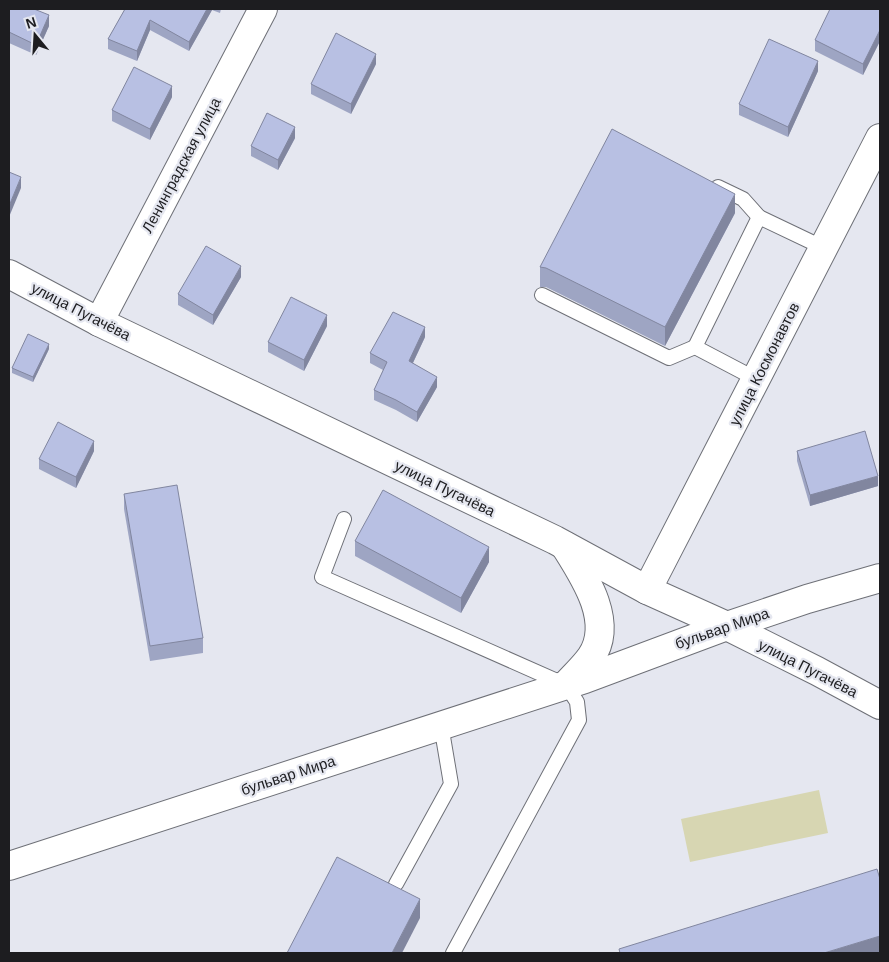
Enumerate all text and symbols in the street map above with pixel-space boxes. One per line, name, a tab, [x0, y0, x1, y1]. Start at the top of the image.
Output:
north arrow	[10, 10, 60, 60]
text: N	[24, 13, 38, 32]
street label: Ленинградская улица	[138, 94, 224, 235]
street label: улица Пугачёва	[29, 279, 134, 344]
street label: улица Космонавтов	[726, 300, 802, 428]
street label: улица Пугачёва	[392, 456, 498, 520]
street label: бульвар Мира	[673, 604, 772, 652]
street label: улица Пугачёва	[756, 636, 861, 701]
street label: бульвар Мира	[239, 752, 338, 798]

